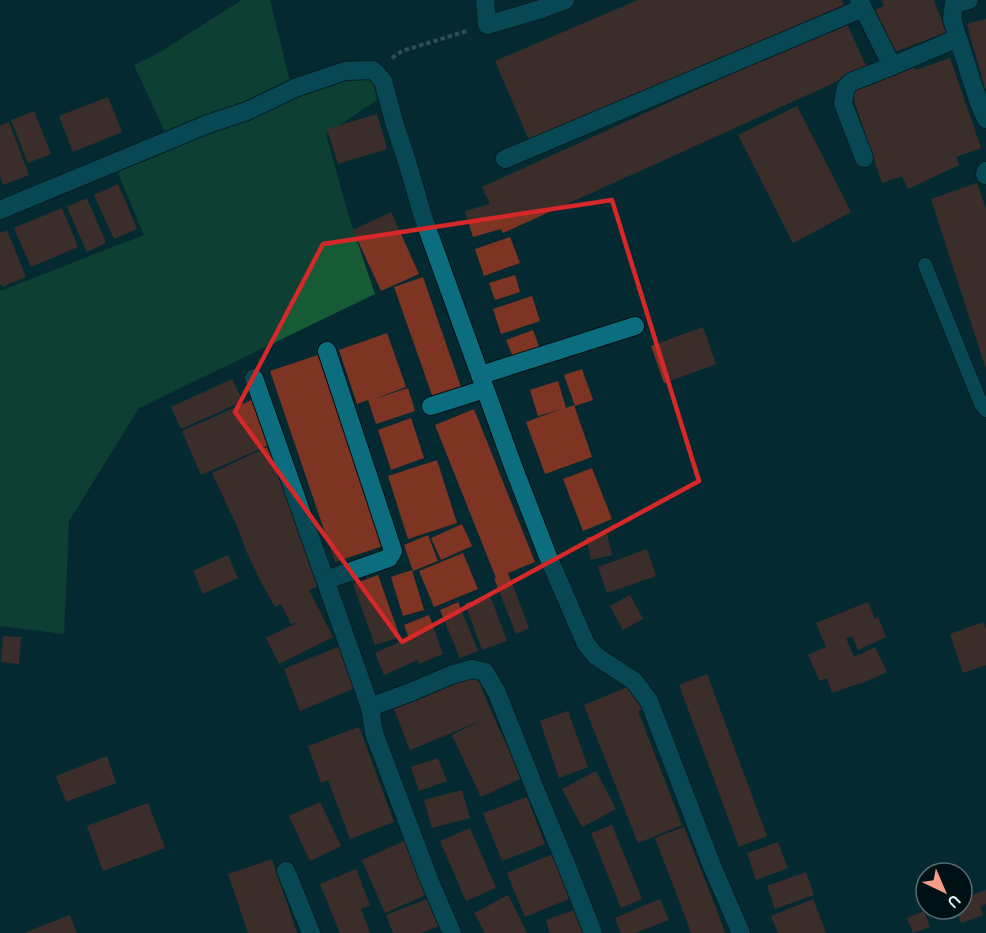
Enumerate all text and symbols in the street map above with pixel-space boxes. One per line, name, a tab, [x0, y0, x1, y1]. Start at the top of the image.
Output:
north arrow	[914, 861, 974, 921]
text: U	[943, 891, 965, 913]

